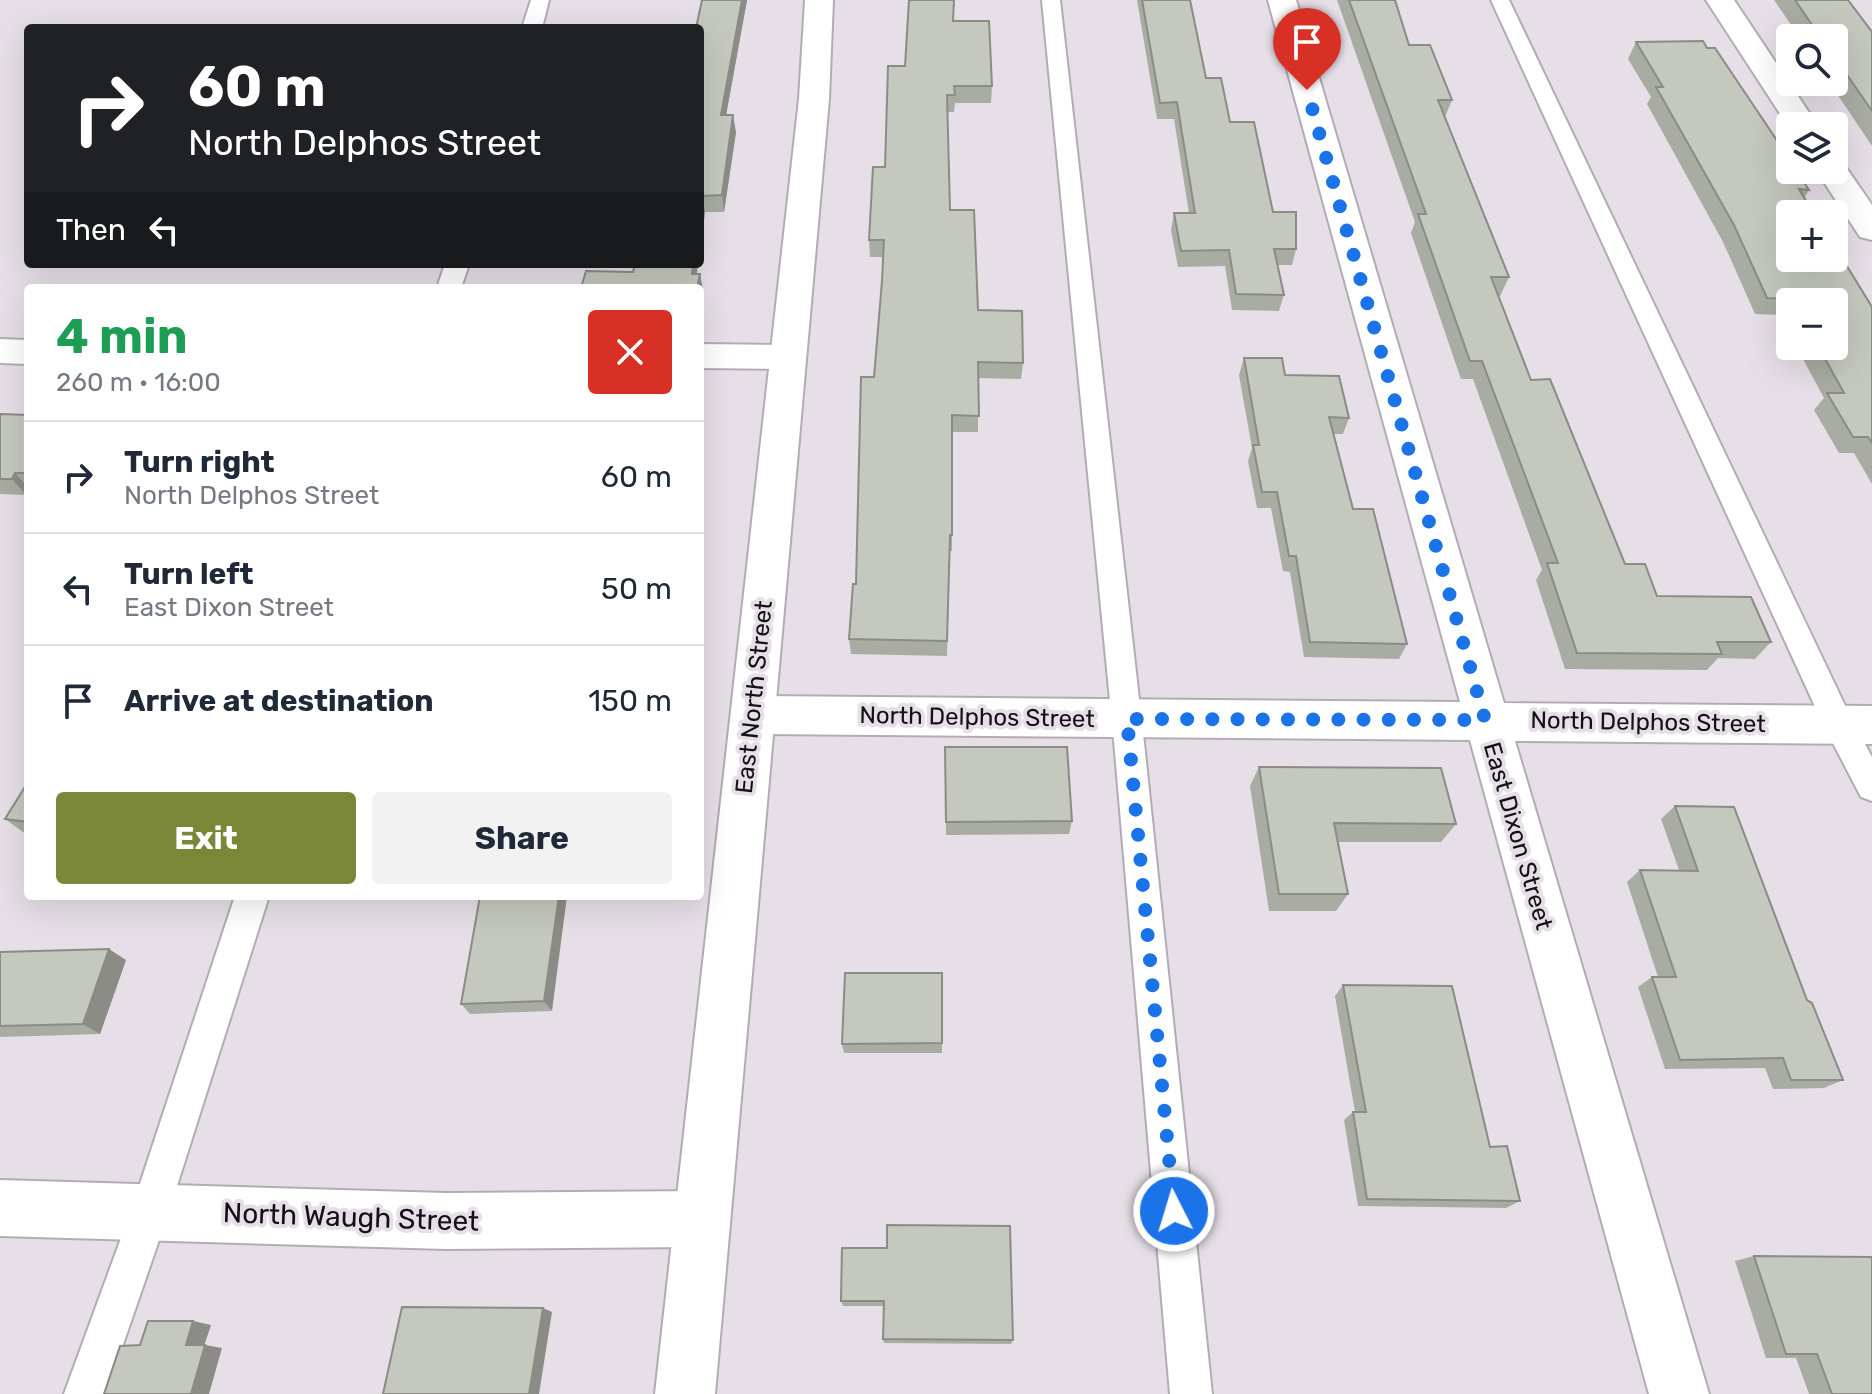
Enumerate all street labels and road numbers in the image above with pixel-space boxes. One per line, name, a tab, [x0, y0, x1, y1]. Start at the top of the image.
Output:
street label: East North Street	[730, 599, 778, 795]
street label: North Delphos Street	[859, 701, 1095, 733]
street label: North Delphos Street	[1530, 706, 1766, 738]
street label: East Dixon Street	[1478, 739, 1558, 933]
street label: North Waugh Street	[222, 1196, 480, 1238]

